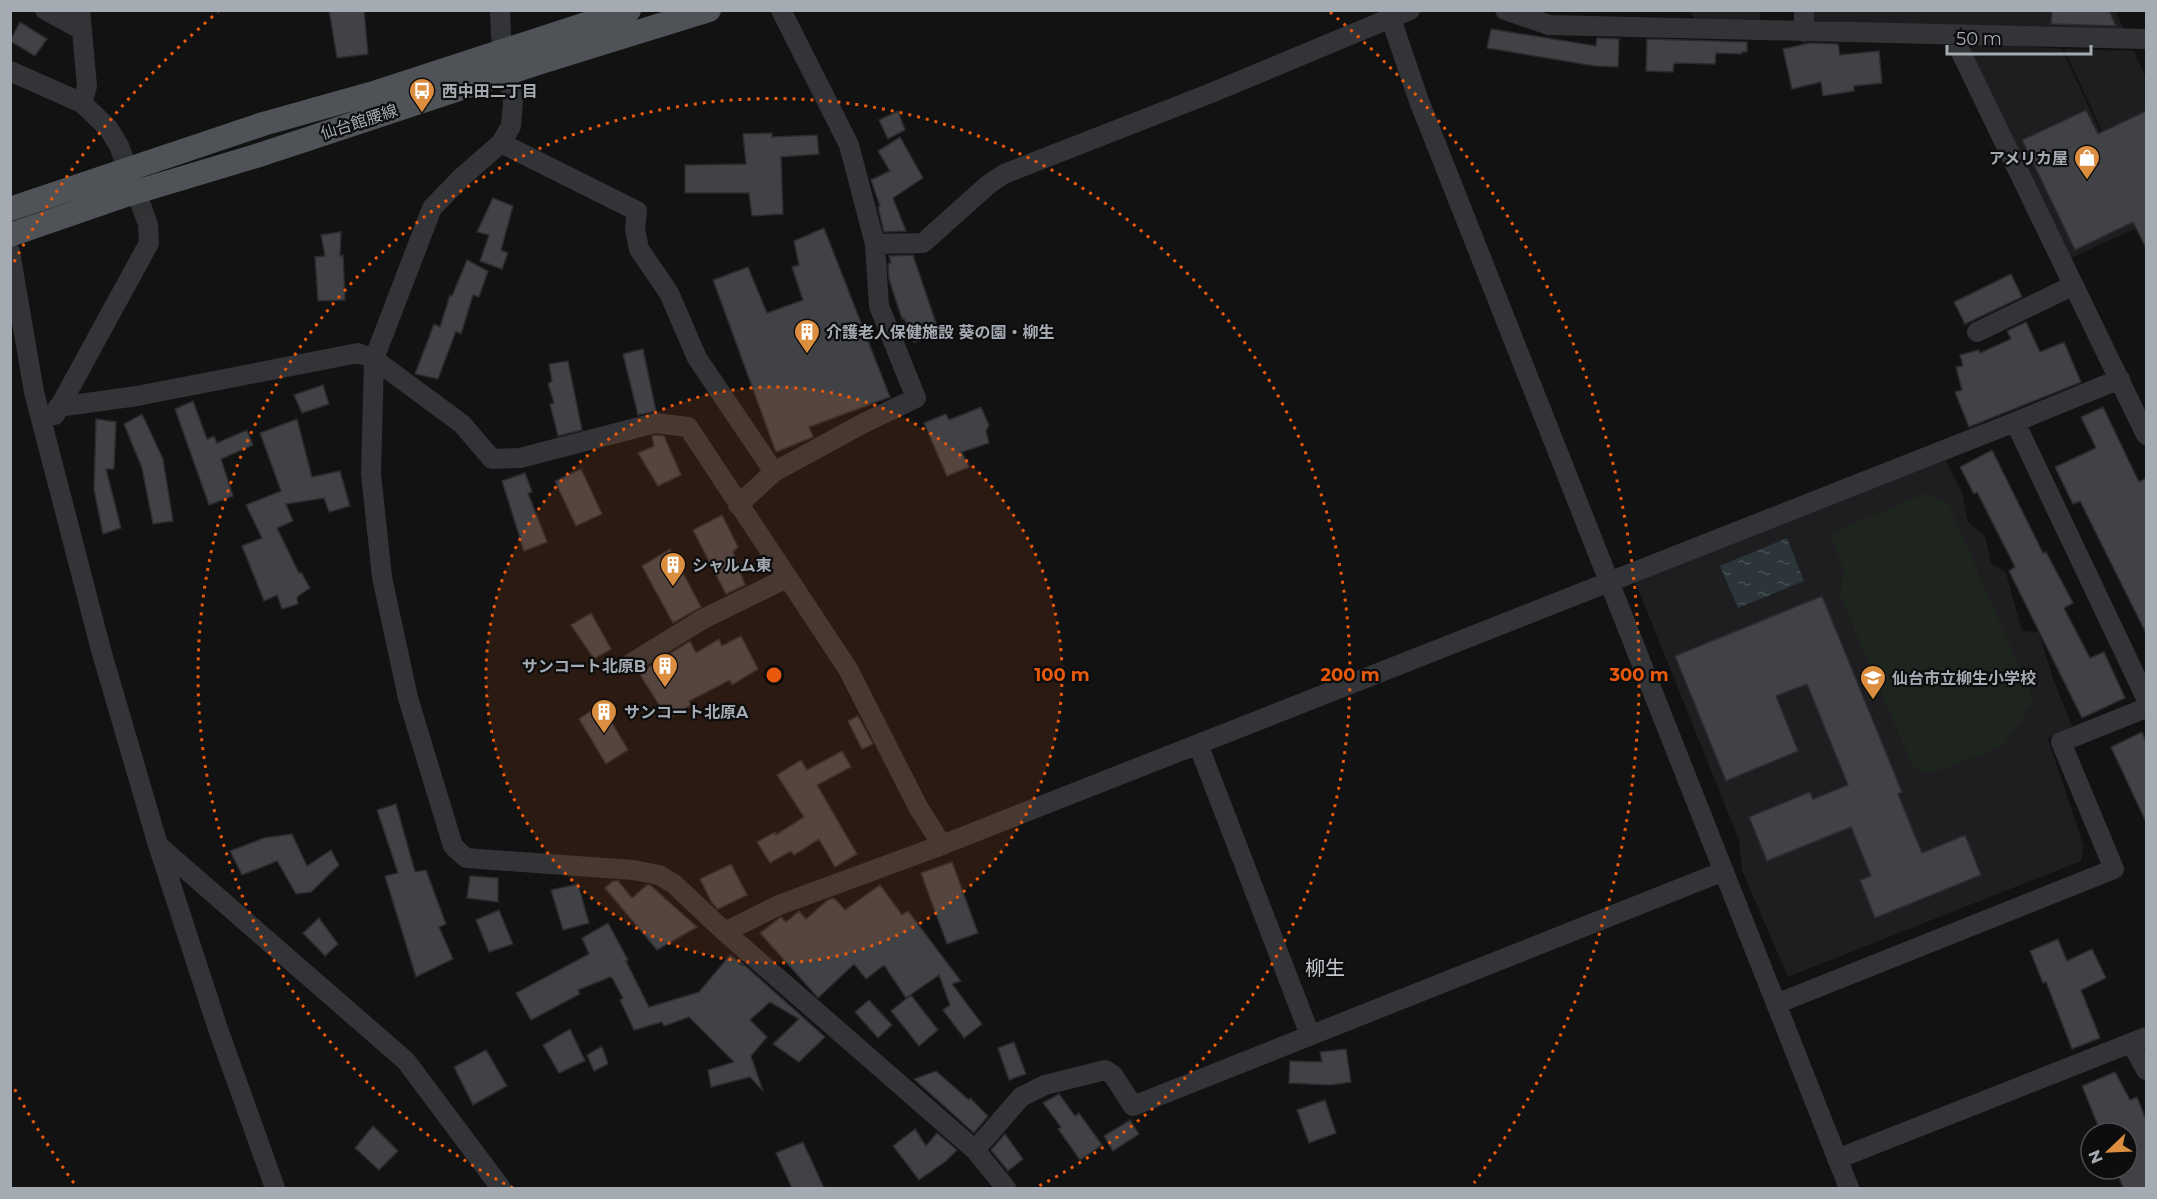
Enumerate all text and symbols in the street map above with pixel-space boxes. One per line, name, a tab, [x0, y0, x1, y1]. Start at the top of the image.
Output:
scale bar	[1947, 18, 2091, 56]
text: 50 m	[1956, 28, 2002, 50]
bus stop icon: 西中田二丁目	[407, 76, 437, 114]
place label: 西中田二丁目	[442, 82, 538, 101]
street label: 仙台館腰線	[318, 101, 400, 143]
shop icon: アメリカ屋	[2072, 143, 2102, 181]
place label: アメリカ屋	[1989, 149, 2068, 168]
building icon: 介護老人保健施設 葵の園・柳生	[792, 317, 822, 355]
place label: 介護老人保健施設 葵の園・柳生	[826, 323, 1055, 342]
building icon: シャルム東	[658, 550, 688, 588]
place label: シャルム東	[692, 556, 772, 575]
building icon: サンコート北原B	[650, 651, 680, 689]
place label: サンコート北原B	[522, 657, 646, 676]
school or university icon: 仙台市立柳生小学校	[1858, 663, 1888, 701]
text: 100 m	[1034, 664, 1090, 686]
text: 200 m	[1320, 664, 1380, 686]
text: 300 m	[1608, 664, 1669, 686]
centre of rings	[764, 665, 784, 685]
place label: 仙台市立柳生小学校	[1891, 669, 2036, 688]
building icon: サンコート北原A	[589, 697, 619, 735]
place label: サンコート北原A	[624, 703, 749, 722]
district label: 柳生	[1305, 956, 1345, 980]
north arrow	[2079, 1121, 2139, 1181]
text: N	[2084, 1147, 2107, 1166]

